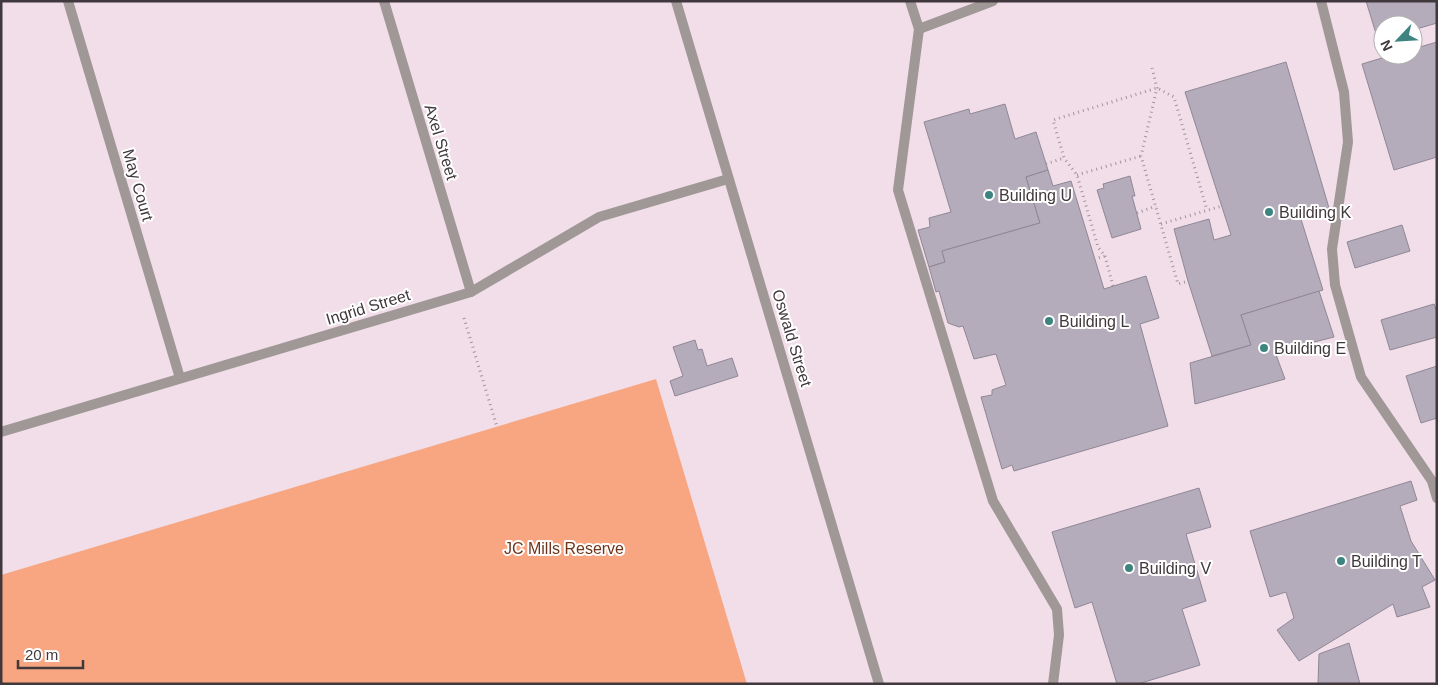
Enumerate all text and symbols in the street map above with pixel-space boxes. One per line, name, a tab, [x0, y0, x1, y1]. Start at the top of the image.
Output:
north arrow	[1373, 15, 1423, 65]
text: N	[1377, 38, 1396, 53]
street label: Axel Street	[421, 102, 461, 182]
street label: May Court	[120, 147, 156, 223]
place label: Building U	[999, 187, 1072, 204]
marker: Building U	[983, 189, 995, 201]
place label: Building K	[1279, 204, 1351, 221]
marker: Building K	[1263, 206, 1275, 218]
street label: Ingrid Street	[324, 286, 413, 328]
street label: Oswald Street	[769, 287, 815, 389]
place label: Building L	[1059, 313, 1129, 330]
marker: Building L	[1043, 315, 1055, 327]
place label: Building E	[1274, 340, 1346, 357]
marker: Building E	[1258, 342, 1270, 354]
park label: JC Mills Reserve	[504, 540, 624, 557]
place label: Building T	[1351, 553, 1422, 570]
marker: Building T	[1335, 555, 1347, 567]
place label: Building V	[1139, 560, 1211, 577]
marker: Building V	[1123, 562, 1135, 574]
scale bar	[18, 638, 82, 670]
text: 20 m	[25, 646, 58, 663]

